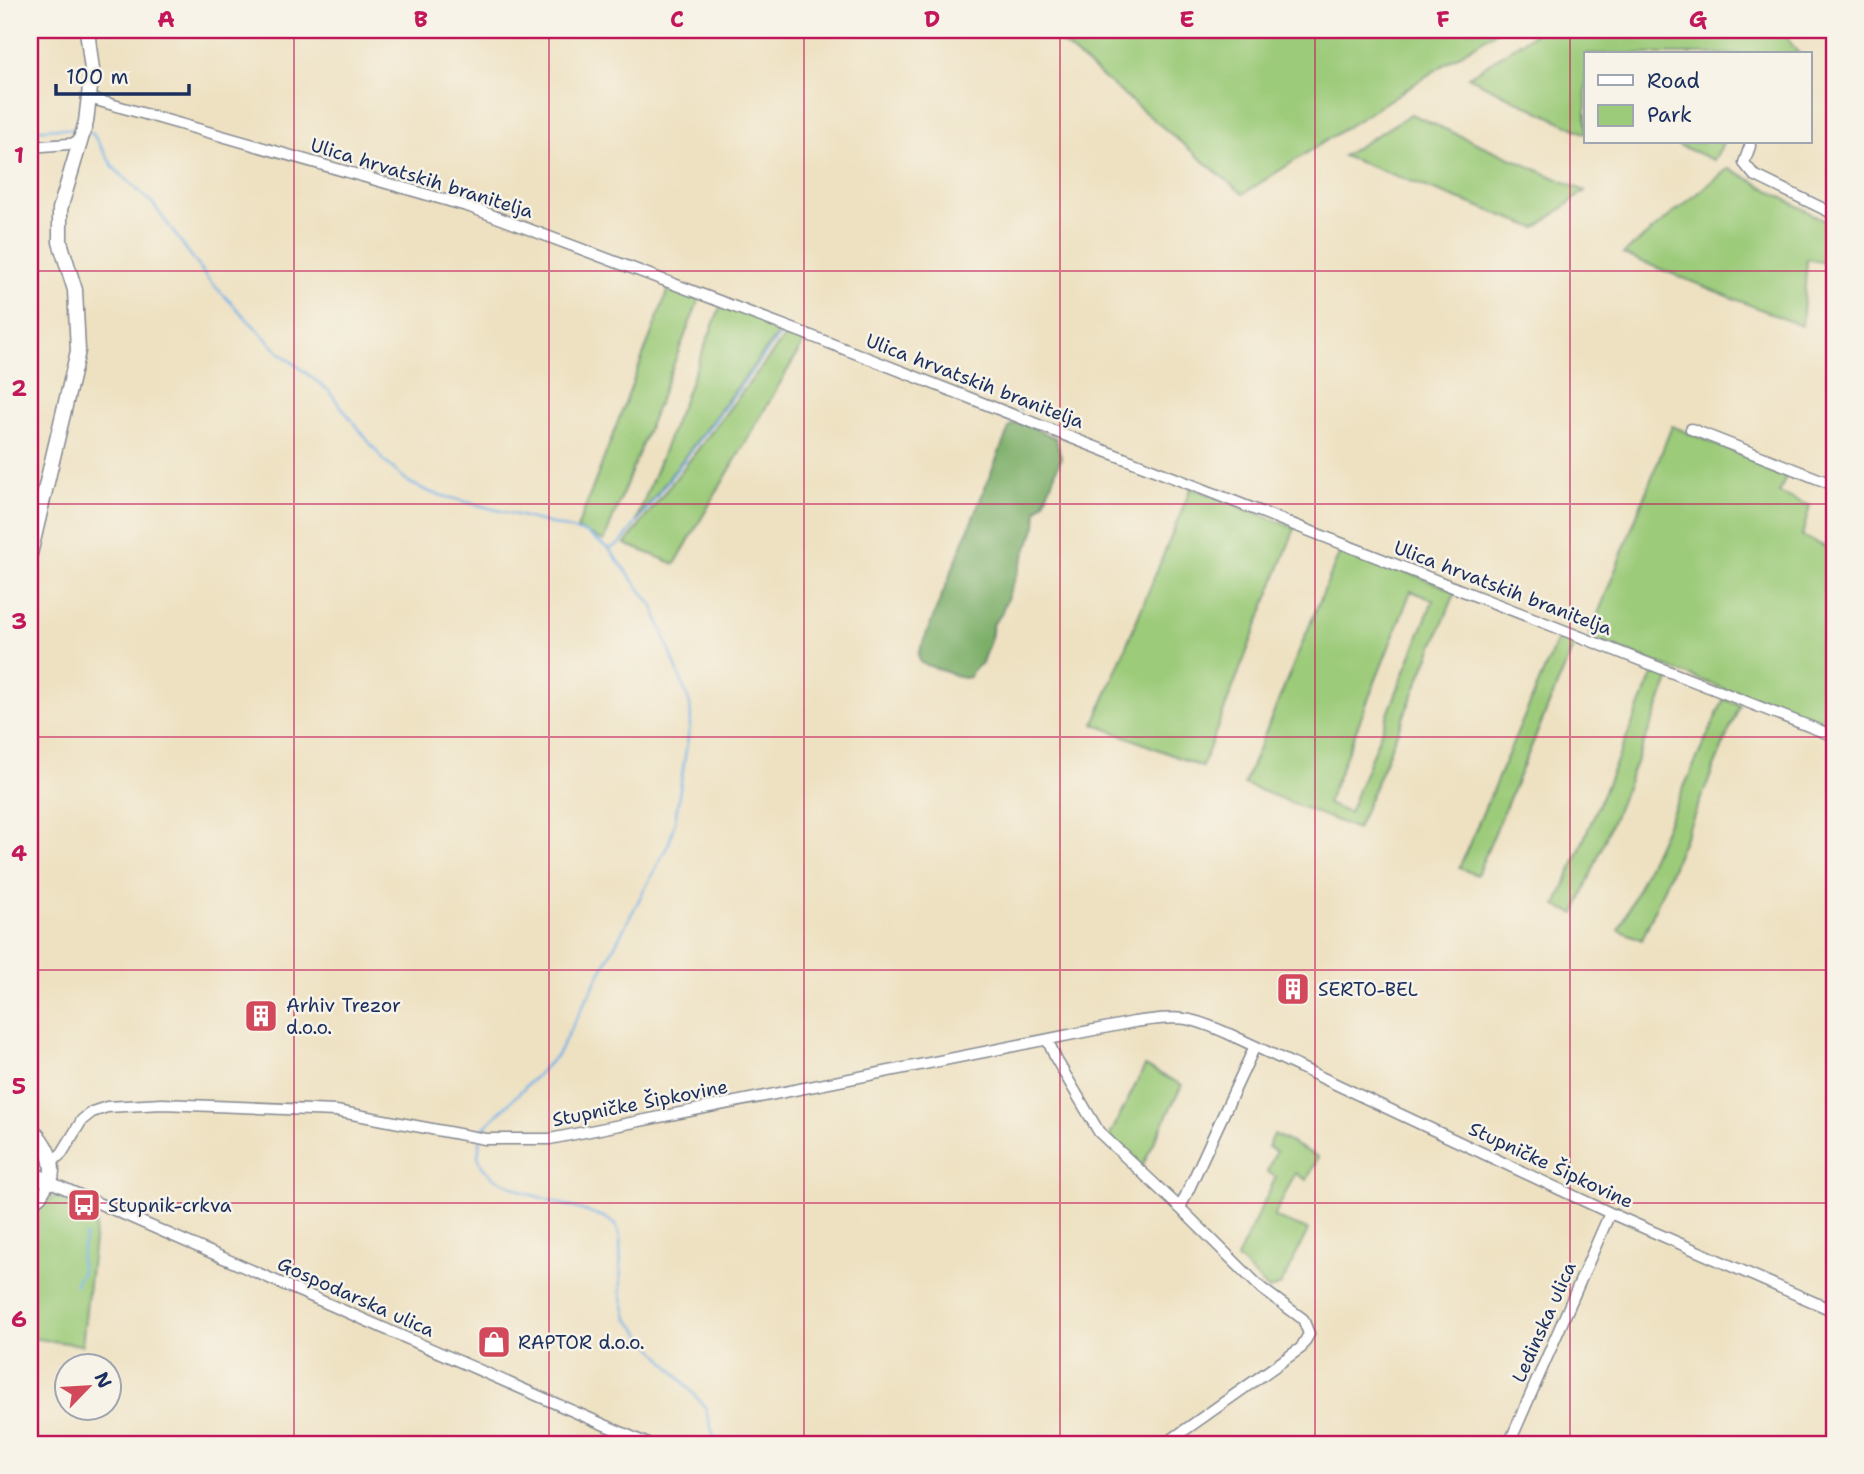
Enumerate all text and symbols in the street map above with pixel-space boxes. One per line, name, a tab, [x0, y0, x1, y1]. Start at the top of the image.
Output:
text: A	[157, 4, 175, 34]
text: B	[414, 4, 428, 34]
text: C	[670, 4, 684, 34]
text: D	[924, 4, 940, 34]
text: E	[1179, 4, 1195, 34]
text: F	[1436, 4, 1450, 34]
text: G	[1689, 4, 1708, 34]
scale bar	[56, 52, 189, 96]
legend	[1584, 52, 1812, 144]
text: 100 m	[66, 63, 129, 91]
text: Road	[1647, 67, 1700, 95]
text: Park	[1647, 101, 1692, 129]
street label: Ulica hrvatskih branitelja	[308, 132, 537, 224]
text: 1	[14, 140, 24, 170]
street label: Ulica hrvatskih branitelja	[862, 328, 1088, 434]
text: 2	[11, 373, 27, 403]
street label: Ulica hrvatskih branitelja	[1390, 535, 1616, 641]
text: 3	[11, 606, 27, 636]
text: 4	[11, 838, 27, 868]
building icon: SERTO-BEL	[1274, 970, 1312, 1008]
place label: SERTO-BEL	[1318, 977, 1418, 1002]
place label: Arhiv Trezor d.o.o.	[286, 993, 401, 1040]
building icon: Arhiv Trezor d.o.o.	[242, 997, 280, 1035]
text: 5	[12, 1071, 26, 1101]
street label: Stupničke Šipkovine	[550, 1073, 730, 1132]
street label: Stupničke Šipkovine	[1465, 1115, 1638, 1214]
bus stop icon: Stupnik-crkva	[65, 1186, 103, 1224]
place label: Stupnik-crkva	[108, 1193, 232, 1218]
street label: Gospodarska ulica	[274, 1251, 439, 1343]
street label: Ledinska ulica	[1506, 1257, 1582, 1386]
text: 6	[11, 1304, 27, 1334]
shop icon: RAPTOR d.o.o.	[475, 1323, 513, 1361]
place label: RAPTOR d.o.o.	[518, 1330, 645, 1355]
north arrow	[52, 1352, 122, 1422]
text: N	[88, 1368, 117, 1392]

